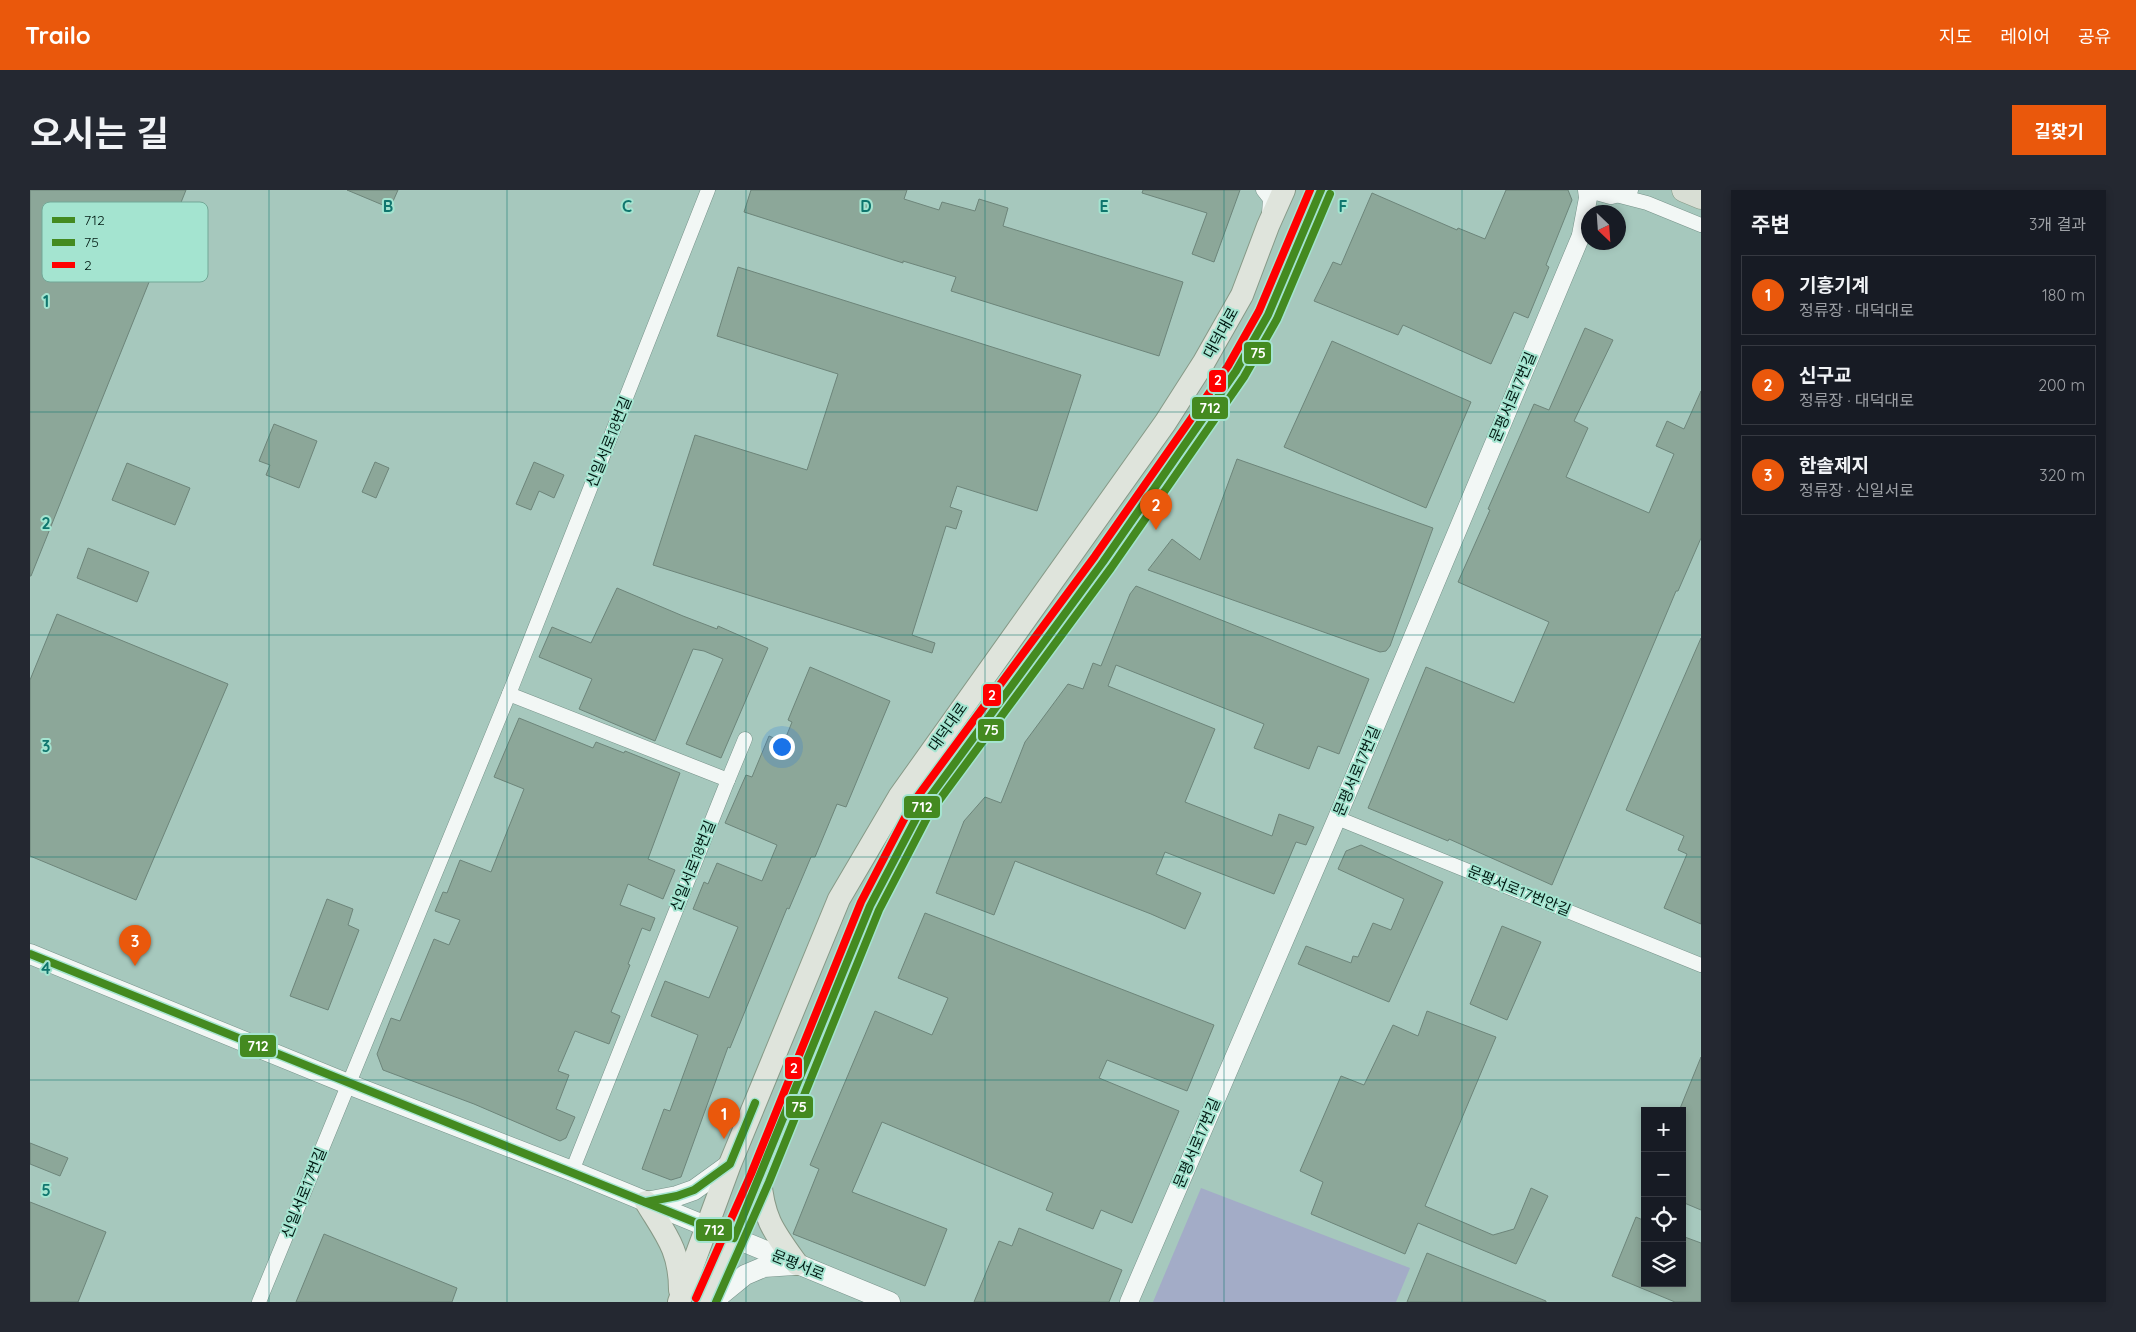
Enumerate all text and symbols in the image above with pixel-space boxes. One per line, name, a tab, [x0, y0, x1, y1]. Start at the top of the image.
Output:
text: Trailo	[25, 20, 91, 50]
text: 지도	[1939, 25, 1972, 48]
text: 레이어	[2000, 25, 2050, 48]
text: 공유	[2078, 25, 2111, 48]
button: 길찾기	[2012, 105, 2106, 155]
text: 오시는 길	[30, 111, 169, 155]
text: B	[383, 196, 393, 216]
text: C	[622, 196, 632, 216]
text: D	[860, 196, 872, 216]
text: E	[1099, 196, 1109, 216]
text: F	[1339, 196, 1348, 216]
legend	[42, 202, 208, 282]
north arrow	[1581, 205, 1626, 250]
text: 712	[84, 211, 105, 229]
text: 주변	[1751, 211, 1790, 237]
text: 3개 결과	[2029, 214, 2086, 234]
text: 75	[84, 233, 99, 251]
text: 2	[84, 256, 92, 274]
text: 기흥기계	[1799, 273, 1869, 297]
text: 1	[1765, 285, 1771, 305]
text: 180 m	[2042, 285, 2085, 305]
text: 1	[43, 291, 49, 311]
text: 정류장 · 대덕대로	[1799, 300, 1914, 320]
street label: 대덕대로	[1199, 304, 1242, 362]
line badge: 75	[1243, 341, 1272, 365]
text: 75	[1250, 344, 1266, 362]
street label: 문평서로17번길	[1485, 349, 1540, 445]
text: 신구교	[1799, 363, 1851, 387]
line badge: 2	[1208, 369, 1227, 393]
text: 2	[1214, 371, 1222, 389]
text: 2	[1763, 375, 1773, 395]
text: 200 m	[2038, 375, 2085, 395]
text: 정류장 · 대덕대로	[1799, 390, 1914, 410]
street label: 신일서로18번길	[582, 394, 635, 490]
line badge: 712	[1191, 396, 1229, 420]
text: 712	[1199, 399, 1221, 417]
text: 한솔제지	[1799, 453, 1869, 477]
text: 3	[1764, 465, 1772, 485]
text: 320 m	[2039, 465, 2085, 485]
text: 정류장 · 신일서로	[1799, 480, 1914, 500]
pin: 2	[1140, 489, 1172, 530]
text: 2	[41, 513, 51, 533]
line badge: 2	[982, 683, 1002, 707]
text: 2	[988, 686, 996, 704]
street label: 대덕대로	[924, 699, 971, 755]
line badge: 75	[977, 718, 1005, 742]
text: 75	[983, 721, 999, 739]
street label: 문평서로17번길	[1329, 723, 1384, 819]
your location	[769, 734, 795, 760]
text: 3	[42, 736, 50, 756]
line badge: 712	[903, 795, 941, 819]
text: 712	[911, 798, 933, 816]
street label: 신일서로18번길	[666, 818, 719, 914]
street label: 문평서로17번안길	[1465, 861, 1574, 920]
pin: 3	[119, 925, 151, 966]
text: 4	[41, 958, 51, 978]
line badge: 712	[239, 1034, 277, 1058]
text: 712	[247, 1037, 269, 1055]
line badge: 2	[784, 1056, 803, 1080]
text: 2	[790, 1059, 798, 1077]
line badge: 75	[785, 1095, 814, 1119]
street label: 문평서로17번길	[1169, 1095, 1224, 1191]
pin: 1	[708, 1098, 740, 1139]
text: 75	[791, 1098, 807, 1116]
map controls	[1641, 1107, 1686, 1287]
button: +	[1641, 1107, 1686, 1152]
street label: 신일서로17번길	[277, 1145, 330, 1241]
button: −	[1641, 1152, 1686, 1197]
text: 5	[41, 1180, 51, 1200]
button: locate	[1641, 1197, 1686, 1242]
line badge: 712	[695, 1218, 733, 1242]
text: 712	[703, 1221, 725, 1239]
button: layers	[1641, 1242, 1686, 1287]
street label: 문평서로	[769, 1245, 827, 1284]

